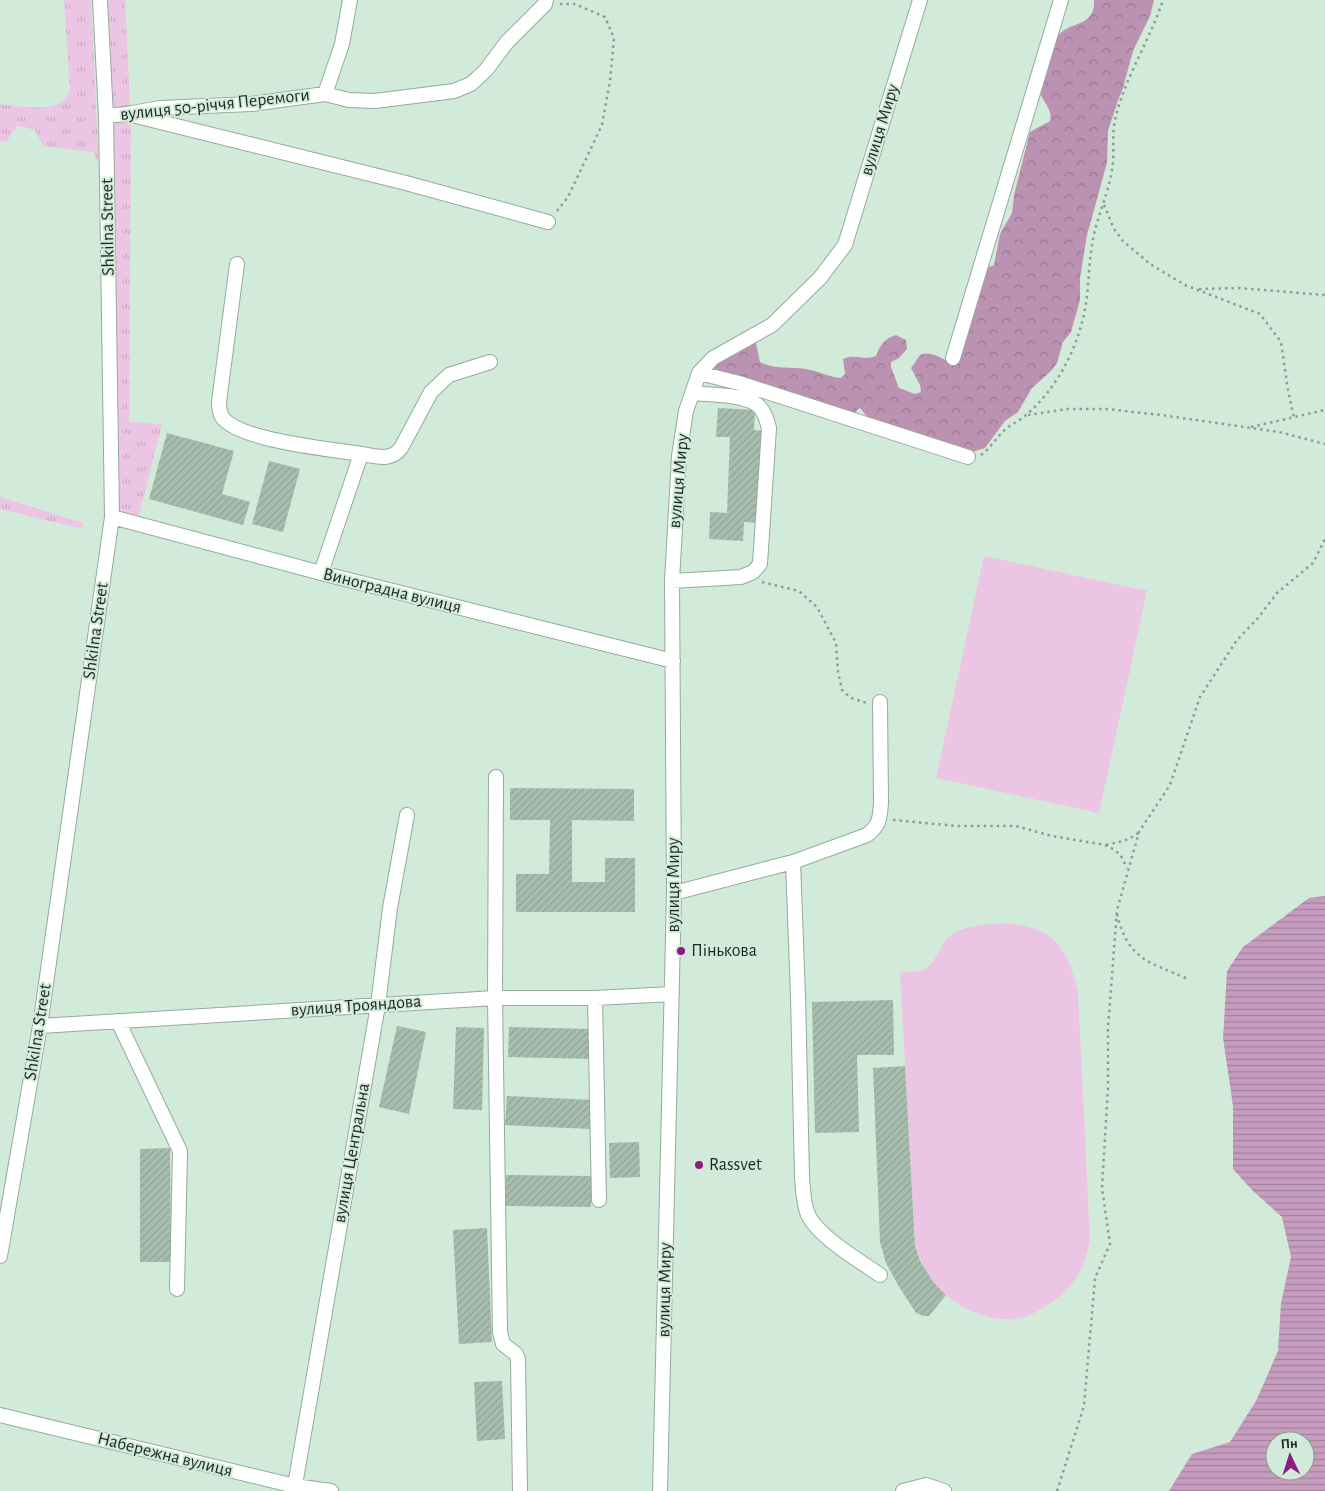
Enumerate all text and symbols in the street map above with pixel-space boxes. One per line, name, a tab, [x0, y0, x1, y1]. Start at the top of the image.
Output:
street label: вулиця Миру	[858, 82, 903, 178]
street label: вулиця 50-річчя Перемоги	[119, 86, 311, 124]
street label: Shkilna Street	[98, 178, 118, 276]
street label: вулиця Миру	[666, 433, 692, 529]
street label: Виноградна вулиця	[321, 565, 463, 617]
street label: Shkilna Street	[80, 581, 112, 681]
street label: вулиця Миру	[665, 837, 683, 932]
place label: Пінькова	[691, 942, 757, 960]
marker: Пінькова	[675, 945, 687, 957]
street label: Shkilna Street	[21, 982, 55, 1082]
street label: вулиця Трояндова	[290, 992, 422, 1020]
street label: вулиця Центральна	[331, 1082, 373, 1224]
place label: Rassvet	[709, 1156, 762, 1174]
marker: Rassvet	[693, 1159, 705, 1171]
street label: вулиця Миру	[655, 1242, 675, 1338]
street label: Набережна вулиця	[96, 1429, 235, 1481]
north arrow	[1265, 1431, 1315, 1481]
text: Пн	[1280, 1436, 1298, 1452]

